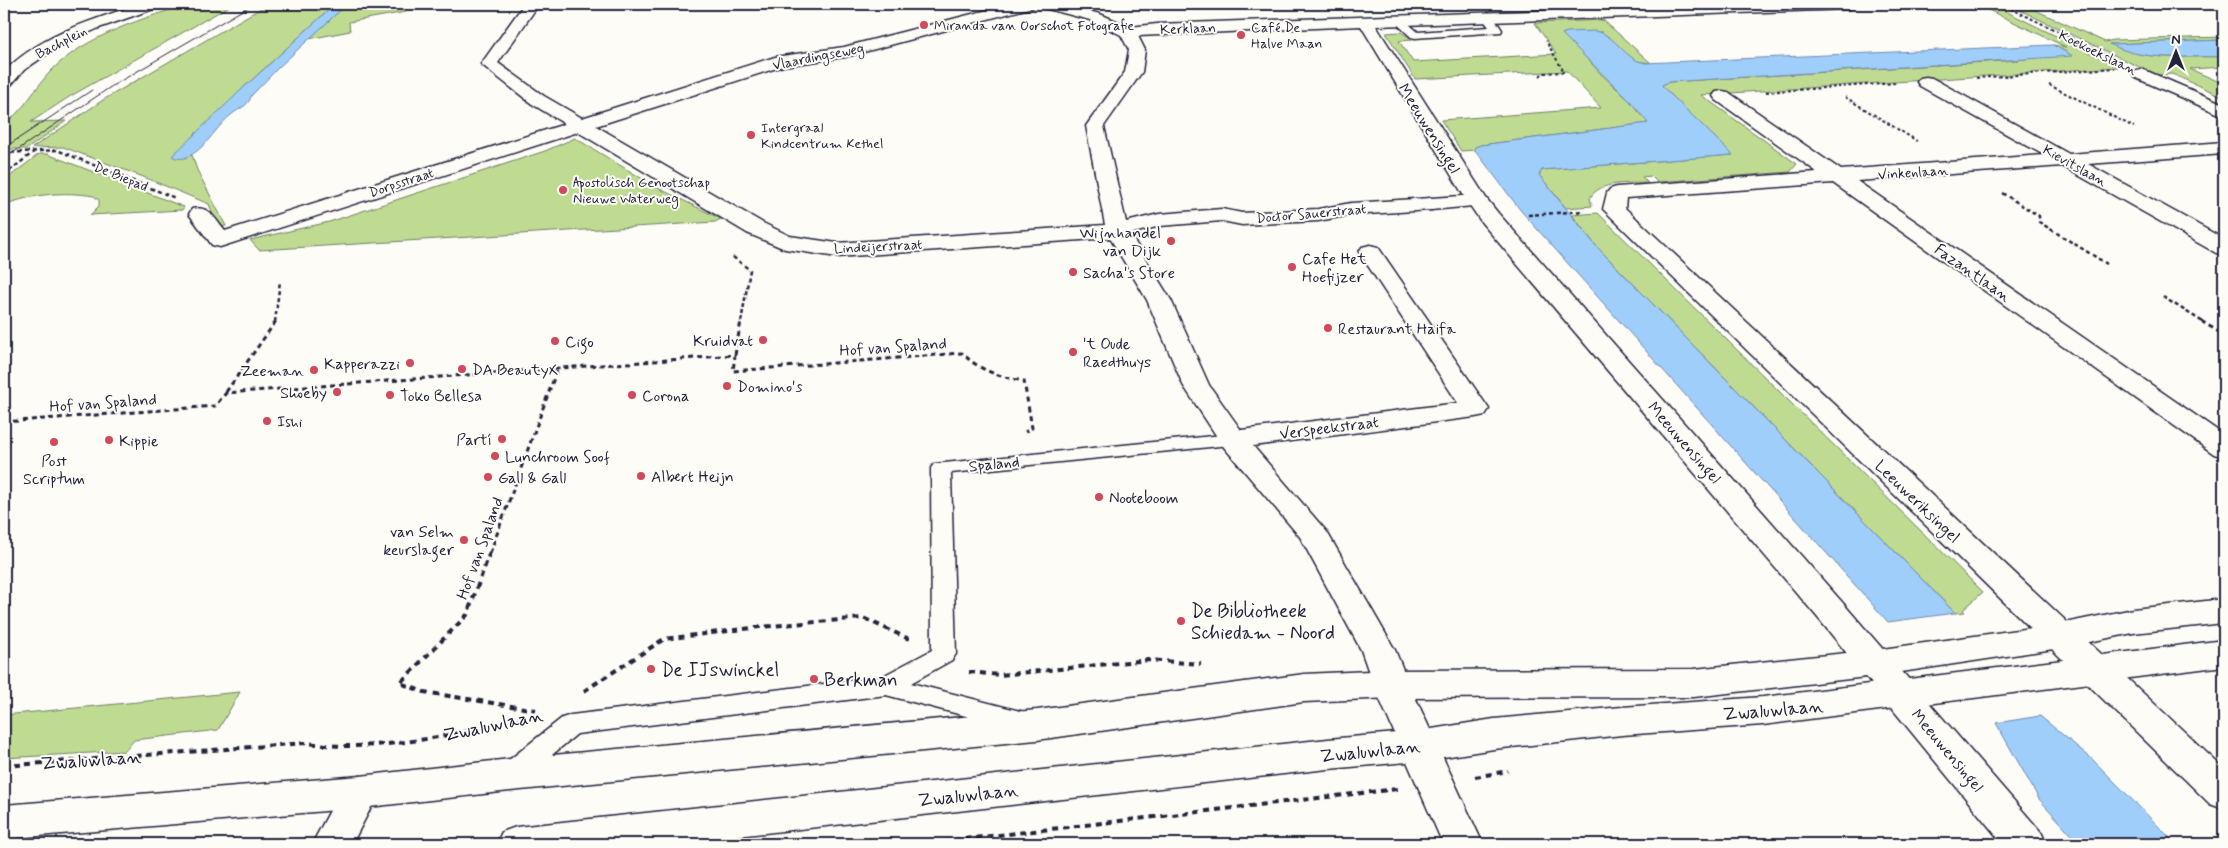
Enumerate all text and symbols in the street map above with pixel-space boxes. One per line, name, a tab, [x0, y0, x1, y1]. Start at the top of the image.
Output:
place label: Miranda van Oorschot Fotografie	[934, 17, 1134, 35]
marker: Miranda van Oorschot Fotografie	[918, 19, 930, 31]
street label: Kerklaan	[1160, 19, 1216, 39]
place label: Café De Halve Maan	[1251, 19, 1322, 53]
street label: Bachplein	[33, 22, 90, 63]
street label: Koekoekslaan	[2056, 26, 2140, 80]
north arrow	[2150, 28, 2200, 78]
marker: Café De Halve Maan	[1235, 29, 1247, 41]
text: N	[2171, 31, 2181, 49]
street label: Vlaardingseweg	[771, 39, 866, 76]
street label: Meeuwensingel	[1392, 80, 1465, 178]
place label: Intergraal Kindcentrum Kethel	[761, 119, 883, 153]
marker: Intergraal Kindcentrum Kethel	[745, 129, 757, 141]
street label: Kievitslaan	[2039, 141, 2110, 191]
street label: De Biepad	[91, 158, 150, 196]
street label: Vinkenlaan	[1877, 162, 1949, 184]
street label: Dorpsstraat	[366, 164, 436, 202]
place label: Apostolisch Genootschap Nieuwe Waterweg	[573, 174, 710, 209]
marker: Apostolisch Genootschap Nieuwe Waterweg	[557, 184, 569, 196]
street label: Doctor Sauerstraat	[1255, 200, 1367, 228]
place label: Wijnhandel van Dijk	[1080, 223, 1161, 262]
marker: Wijnhandel van Dijk	[1165, 235, 1177, 247]
street label: Lindeijerstraat	[833, 236, 923, 258]
street label: Fazantlaan	[1930, 239, 2015, 307]
place label: Cafe Het Hoefijzer	[1302, 249, 1367, 288]
marker: Cafe Het Hoefijzer	[1286, 261, 1298, 273]
place label: Sacha's Store	[1083, 263, 1175, 284]
marker: Sacha's Store	[1067, 266, 1079, 278]
place label: Restaurant Haifa	[1338, 319, 1456, 340]
marker: Restaurant Haifa	[1322, 322, 1334, 334]
place label: Kruidvat	[693, 331, 753, 352]
place label: Cigo	[565, 332, 594, 354]
street label: Hof van Spaland	[839, 333, 947, 362]
marker: Kruidvat	[757, 334, 769, 346]
place label: 't Oude Raedthuys	[1083, 334, 1151, 373]
marker: Cigo	[549, 335, 561, 347]
marker: 't Oude Raedthuys	[1067, 346, 1079, 358]
place label: Kapperazzi	[324, 354, 400, 375]
marker: Kapperazzi	[404, 357, 416, 369]
place label: DA BeautyX	[472, 360, 558, 381]
place label: Zeeman	[240, 361, 304, 382]
marker: DA BeautyX	[456, 363, 468, 375]
marker: Zeeman	[308, 364, 320, 376]
place label: Domino's	[737, 377, 803, 398]
marker: Domino's	[721, 380, 733, 392]
place label: Shoeby	[280, 383, 327, 404]
marker: Shoeby	[331, 386, 343, 398]
place label: Toko Bellesa	[400, 386, 482, 407]
place label: Corona	[642, 386, 689, 407]
street label: Hof van Spaland	[49, 389, 157, 418]
marker: Toko Bellesa	[384, 389, 396, 401]
marker: Corona	[626, 389, 638, 401]
street label: Meeuwensingel	[1642, 398, 1725, 489]
place label: Ishi	[277, 412, 303, 433]
street label: Verspeekstraat	[1278, 412, 1380, 445]
marker: Ishi	[261, 415, 273, 427]
place label: Partí	[456, 430, 492, 451]
place label: Kippie	[119, 431, 159, 452]
marker: Partí	[496, 433, 508, 445]
marker: Kippie	[103, 434, 115, 446]
marker: Post Scriptum	[48, 436, 60, 448]
place label: Lunchroom Soof	[505, 447, 610, 468]
marker: Lunchroom Soof	[489, 450, 501, 462]
place label: Post Scriptum	[23, 451, 85, 490]
street label: Spaland	[968, 451, 1021, 478]
street label: Leeuweriksingel	[1869, 456, 1964, 549]
place label: Albert Heijn	[651, 467, 734, 488]
place label: Gall & Gall	[498, 468, 566, 489]
marker: Albert Heijn	[635, 470, 647, 482]
marker: Gall & Gall	[482, 471, 494, 483]
place label: Nooteboom	[1109, 488, 1178, 509]
marker: Nooteboom	[1093, 491, 1105, 503]
street label: Hof van Spaland	[452, 494, 509, 603]
place label: van Selm keurslager	[383, 522, 455, 562]
marker: van Selm keurslager	[458, 534, 470, 546]
place label: De Bibliotheek Schiedam - Noord	[1191, 599, 1335, 646]
marker: De Bibliotheek Schiedam - Noord	[1175, 615, 1187, 627]
place label: De IJswinckel	[661, 658, 779, 683]
marker: De IJswinckel	[645, 663, 657, 675]
place label: Berkman	[824, 668, 898, 693]
marker: Berkman	[808, 673, 820, 685]
street label: Zwaluwlaan	[1722, 694, 1824, 727]
street label: Zwaluwlaan	[441, 703, 545, 748]
street label: Meeuwensingel	[1905, 705, 1988, 798]
street label: Zwaluwlaan	[1319, 734, 1422, 769]
street label: Zwaluwlaan	[40, 745, 142, 776]
street label: Zwaluwlaan	[917, 778, 1020, 813]

